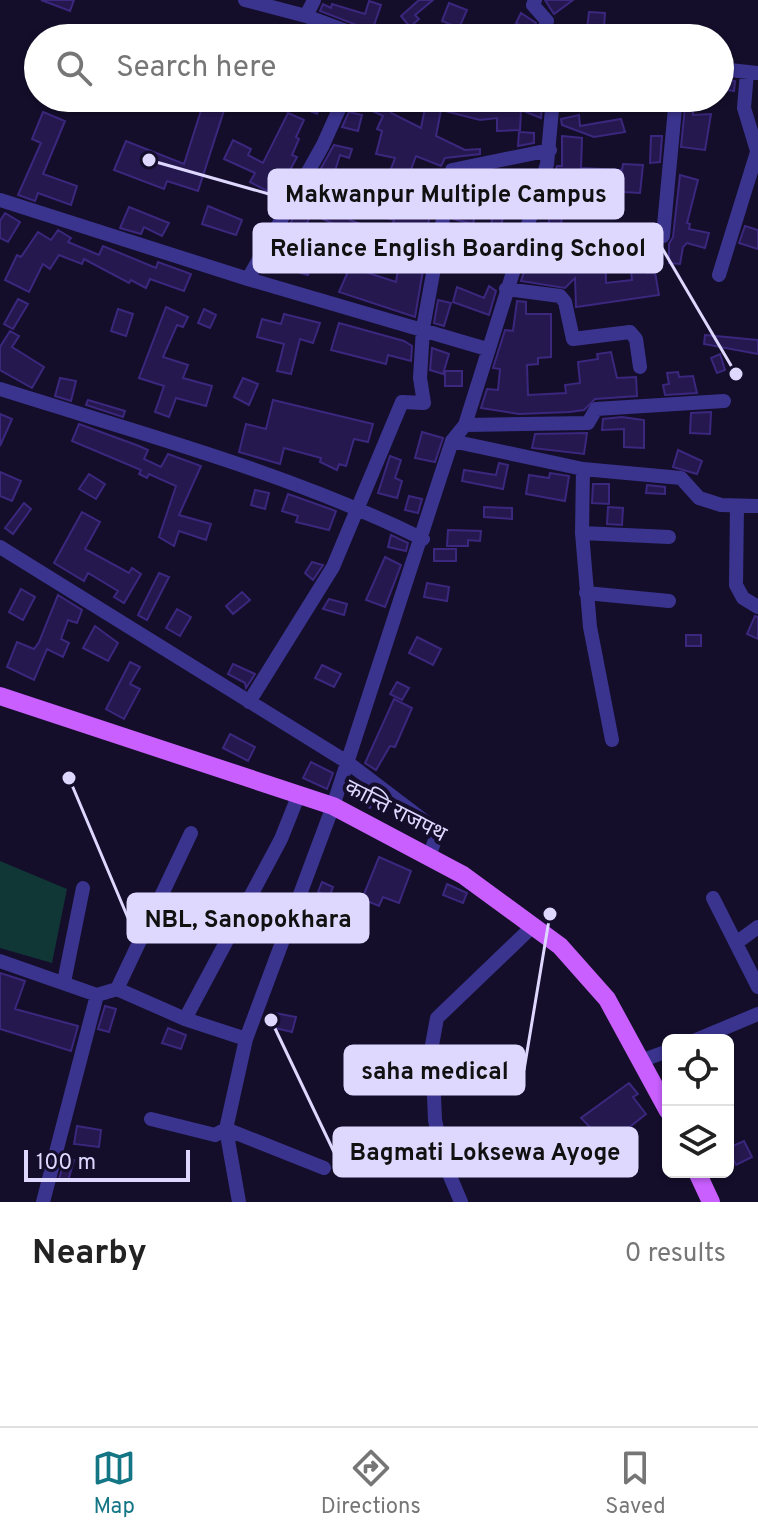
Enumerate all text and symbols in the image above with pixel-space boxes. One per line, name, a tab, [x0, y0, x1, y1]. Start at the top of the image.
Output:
search box	[24, 24, 734, 112]
icon: search	[52, 46, 96, 90]
text: Search here	[116, 50, 276, 87]
callout: Makwanpur Multiple Campus	[269, 170, 623, 218]
text: Makwanpur Multiple Campus	[285, 181, 607, 211]
callout: Reliance English Boarding School	[254, 224, 662, 272]
text: Reliance English Boarding School	[270, 235, 646, 265]
street label: कान्ति राजपथ	[340, 774, 452, 850]
callout: NBL, Sanopokhara	[128, 894, 368, 942]
text: NBL, Sanopokhara	[144, 906, 352, 936]
map controls	[662, 1034, 734, 1178]
button: locate	[662, 1034, 734, 1106]
callout: saha medical	[345, 1046, 524, 1094]
text: saha medical	[361, 1058, 509, 1088]
button: layers	[662, 1106, 734, 1178]
callout: Bagmati Loksewa Ayoge	[334, 1128, 637, 1176]
text: Bagmati Loksewa Ayoge	[350, 1139, 620, 1169]
scale bar	[24, 1146, 190, 1182]
text: 100 m	[36, 1150, 96, 1177]
text: Nearby	[32, 1233, 147, 1276]
text: 0 results	[625, 1238, 726, 1271]
tab: Map	[92, 1446, 136, 1521]
tab: Directions	[321, 1446, 421, 1521]
tab: Saved	[605, 1446, 666, 1521]

